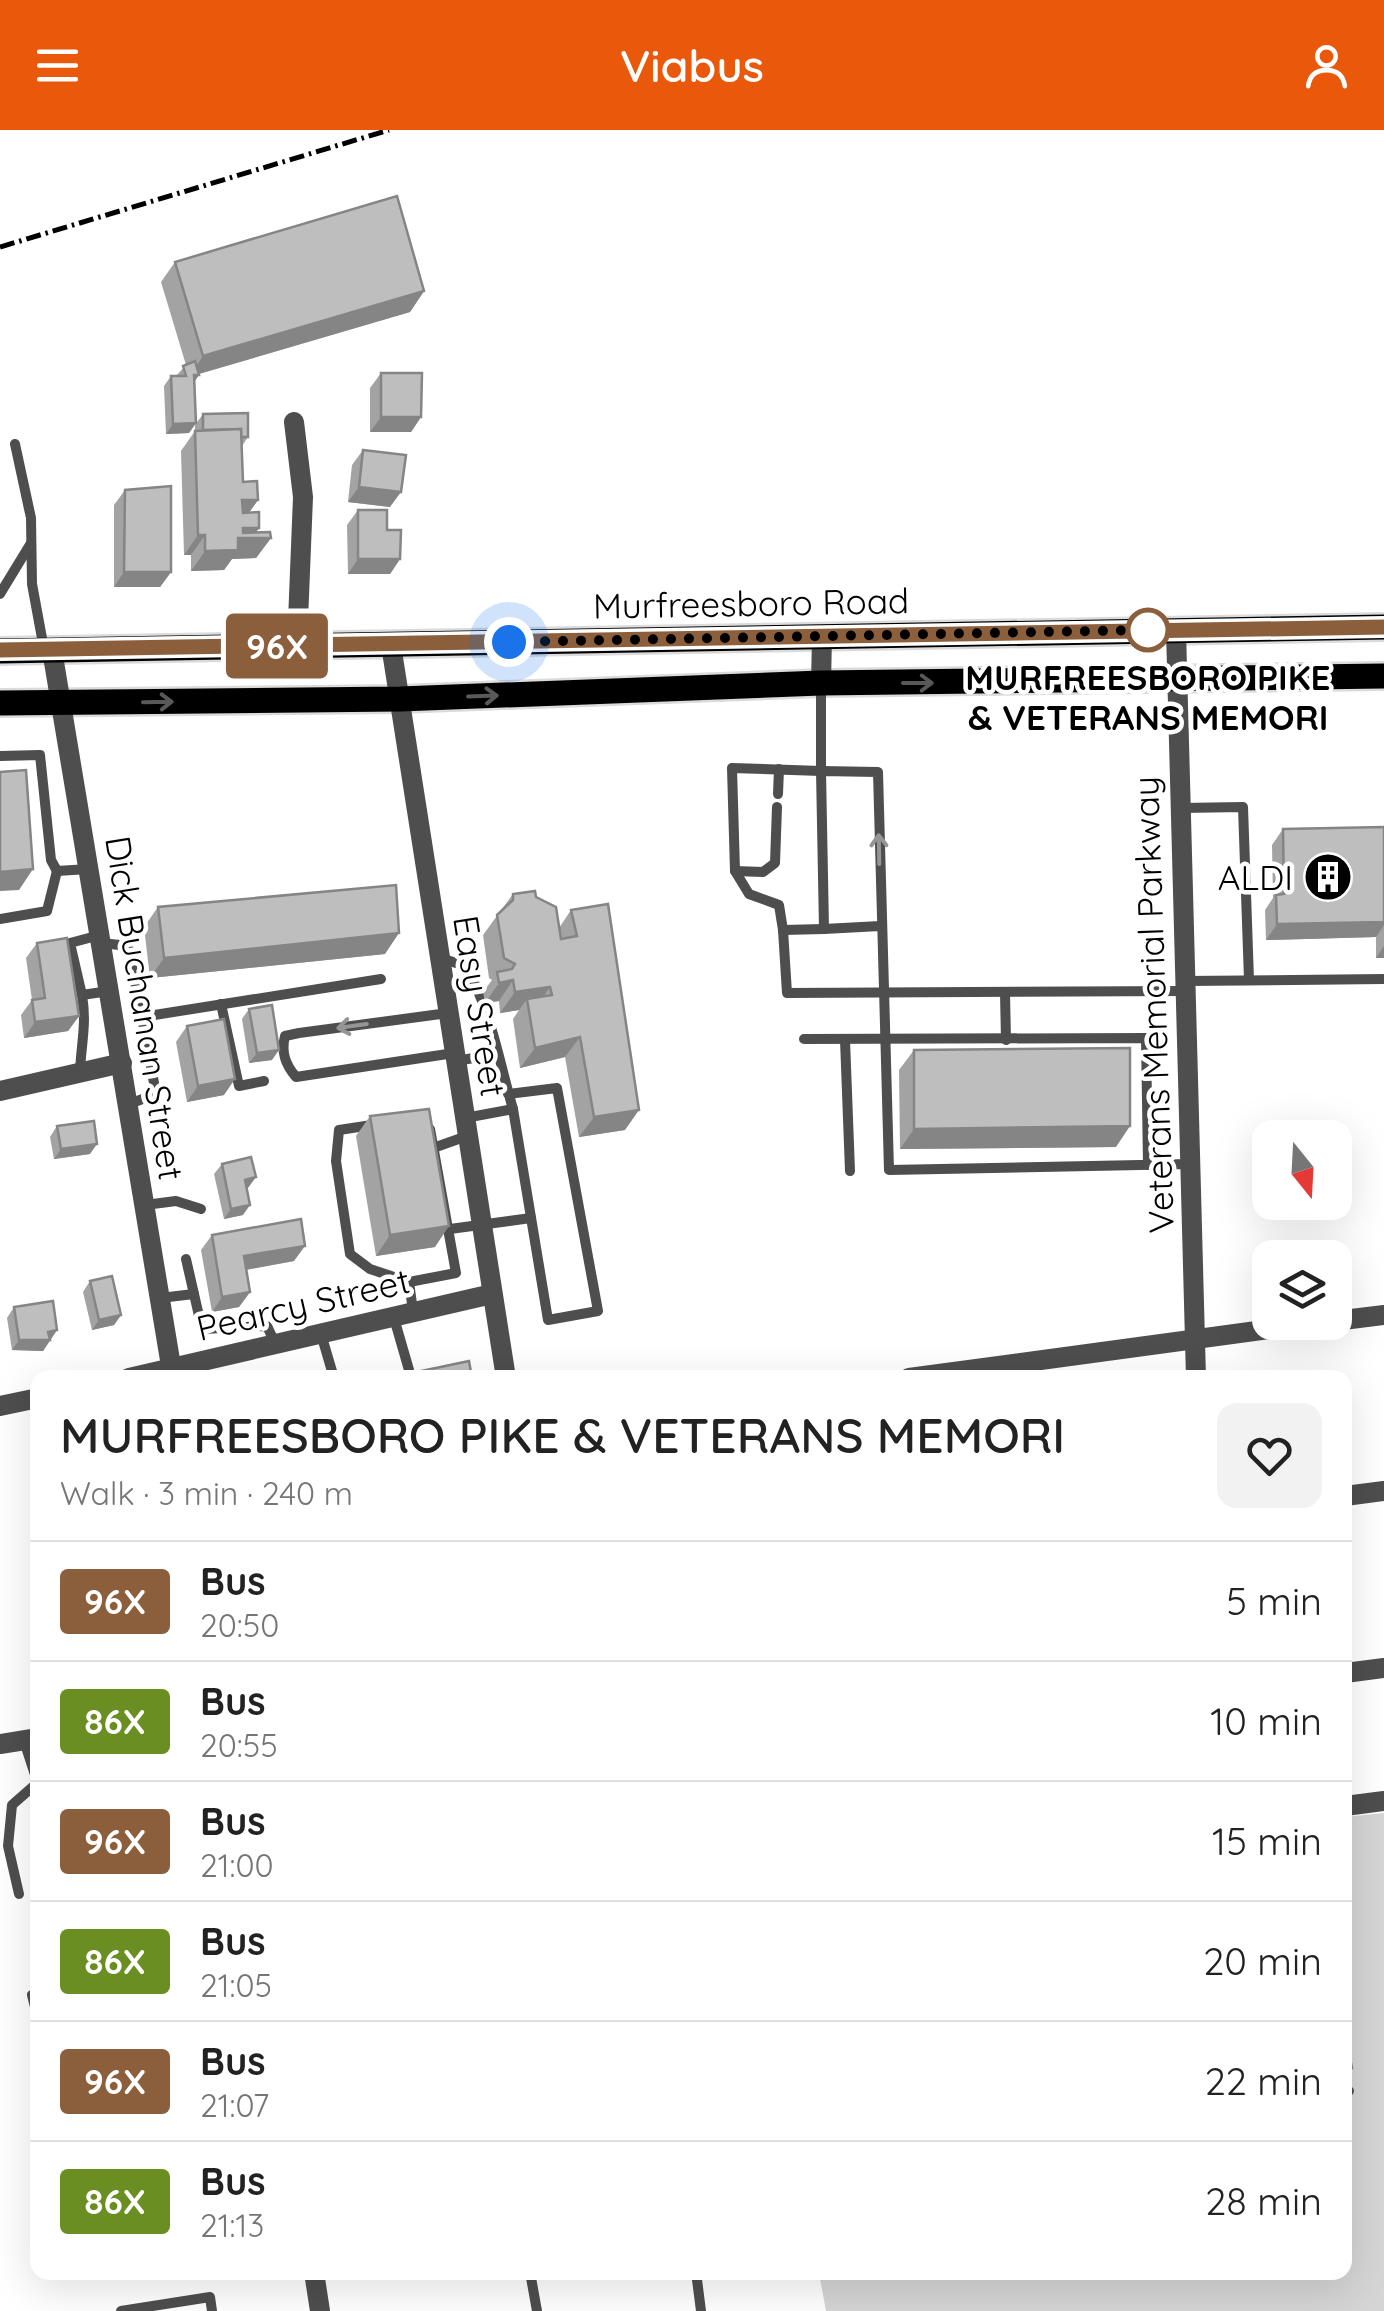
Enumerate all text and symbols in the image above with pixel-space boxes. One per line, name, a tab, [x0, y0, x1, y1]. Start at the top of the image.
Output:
text: Viabus	[620, 37, 764, 93]
icon: menu	[30, 38, 85, 93]
icon: person	[1299, 38, 1354, 93]
street label: Murfreesboro Road	[593, 578, 909, 628]
marker: MURFREESBORO PIKE & VETERANS MEMORI	[1127, 609, 1169, 651]
line badge: 96X	[220, 614, 334, 678]
your location	[484, 617, 534, 667]
text: 96X	[246, 624, 308, 668]
place label: MURFREESBORO PIKE & VETERANS MEMORI	[965, 655, 1331, 739]
one-way arrow	[902, 674, 934, 692]
one-way arrow	[467, 686, 499, 705]
one-way arrow	[142, 692, 174, 711]
street label: Veterans Memorial Parkway	[1123, 776, 1183, 1234]
street label: Dick Buchanan Street	[96, 833, 194, 1183]
one-way arrow	[870, 834, 888, 866]
building icon: ALDI	[1302, 851, 1354, 903]
place label: ALDI	[1218, 855, 1293, 899]
street label: Easy Street	[444, 912, 516, 1100]
one-way arrow	[336, 1017, 368, 1035]
north arrow	[1252, 1120, 1352, 1220]
map controls	[1252, 1120, 1352, 1340]
button: layers	[1252, 1240, 1352, 1340]
street label: Pearcy Street	[192, 1258, 414, 1350]
button: heart	[1217, 1403, 1322, 1508]
text: MURFREESBORO PIKE & VETERANS MEMORI	[60, 1405, 1065, 1465]
text: Walk · 3 min · 240 m	[60, 1473, 353, 1513]
text: Bus	[200, 1557, 266, 1605]
text: 5 min	[1226, 1577, 1322, 1625]
text: 96X	[84, 1579, 146, 1623]
text: 20:50	[200, 1605, 279, 1645]
text: Bus	[200, 1677, 266, 1725]
text: 10 min	[1210, 1697, 1322, 1745]
text: 86X	[84, 1699, 146, 1743]
text: 20:55	[200, 1725, 278, 1765]
text: Bus	[200, 1797, 266, 1845]
text: 15 min	[1212, 1817, 1322, 1865]
text: 96X	[84, 1819, 146, 1863]
text: 21:00	[200, 1845, 274, 1885]
text: Bus	[200, 1917, 266, 1965]
text: 20 min	[1203, 1937, 1322, 1985]
text: 86X	[84, 1939, 146, 1983]
text: 21:05	[200, 1965, 272, 2005]
text: Bus	[200, 2037, 266, 2085]
text: 22 min	[1205, 2057, 1322, 2105]
text: 96X	[84, 2059, 146, 2103]
text: 21:07	[200, 2085, 269, 2125]
text: Bus	[200, 2157, 266, 2205]
text: 28 min	[1205, 2177, 1322, 2225]
text: 86X	[84, 2179, 146, 2223]
text: 21:13	[200, 2205, 264, 2245]

